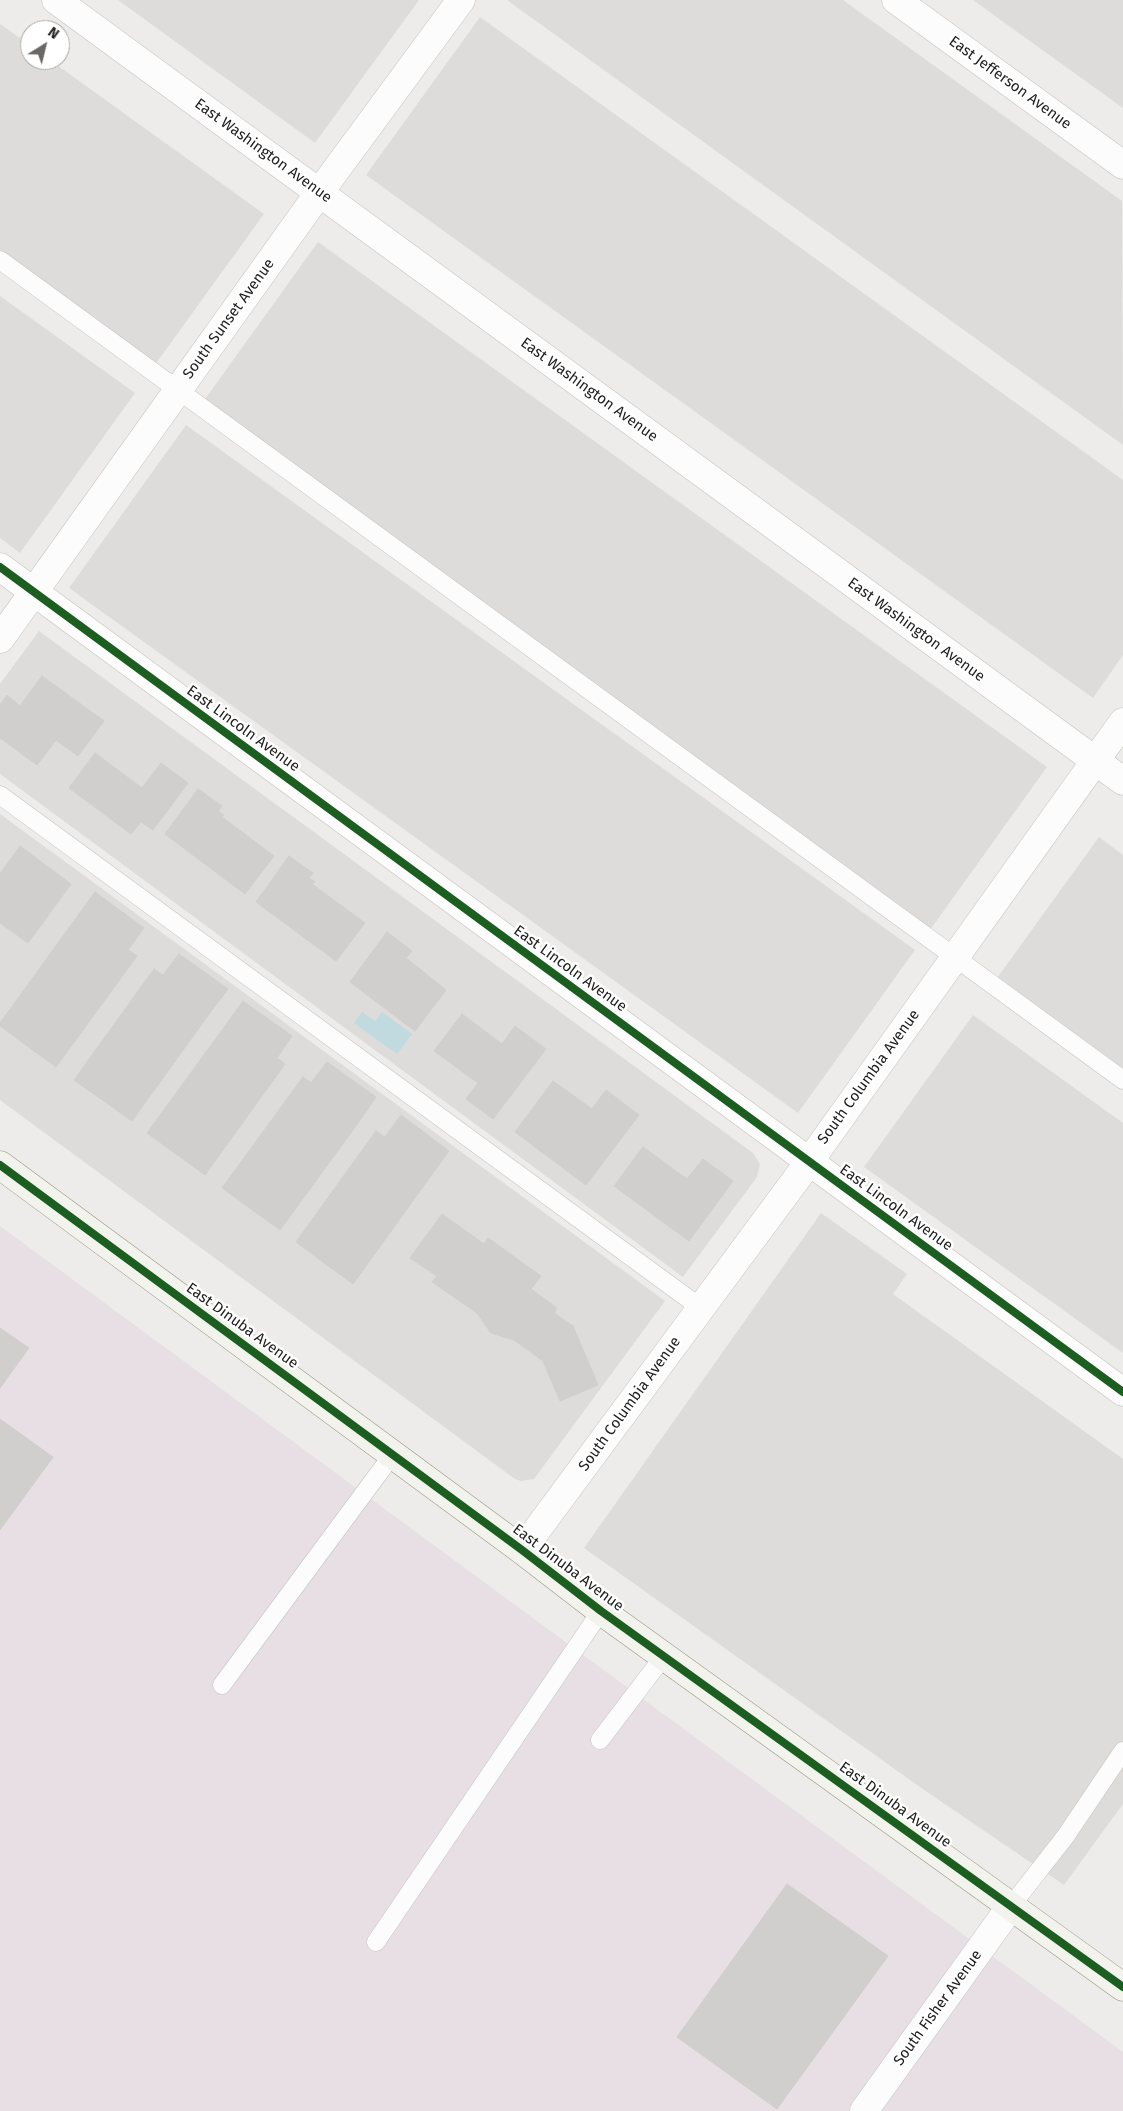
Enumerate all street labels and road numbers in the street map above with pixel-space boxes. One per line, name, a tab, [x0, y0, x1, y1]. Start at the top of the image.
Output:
street label: East Jefferson Avenue	[945, 33, 1075, 133]
street label: East Washington Avenue	[191, 95, 335, 207]
street label: South Sunset Avenue	[179, 256, 279, 382]
street label: East Washington Avenue	[517, 334, 661, 446]
street label: East Washington Avenue	[844, 574, 988, 686]
street label: East Lincoln Avenue	[183, 682, 303, 776]
street label: East Lincoln Avenue	[510, 922, 630, 1016]
street label: South Columbia Avenue	[814, 1006, 924, 1148]
street label: East Lincoln Avenue	[836, 1161, 956, 1255]
street label: East Dinuba Avenue	[182, 1279, 302, 1373]
street label: South Columbia Avenue	[575, 1333, 685, 1475]
street label: East Dinuba Avenue	[509, 1520, 627, 1616]
street label: East Dinuba Avenue	[835, 1758, 955, 1852]
street label: South Fisher Avenue	[890, 1947, 986, 2069]

